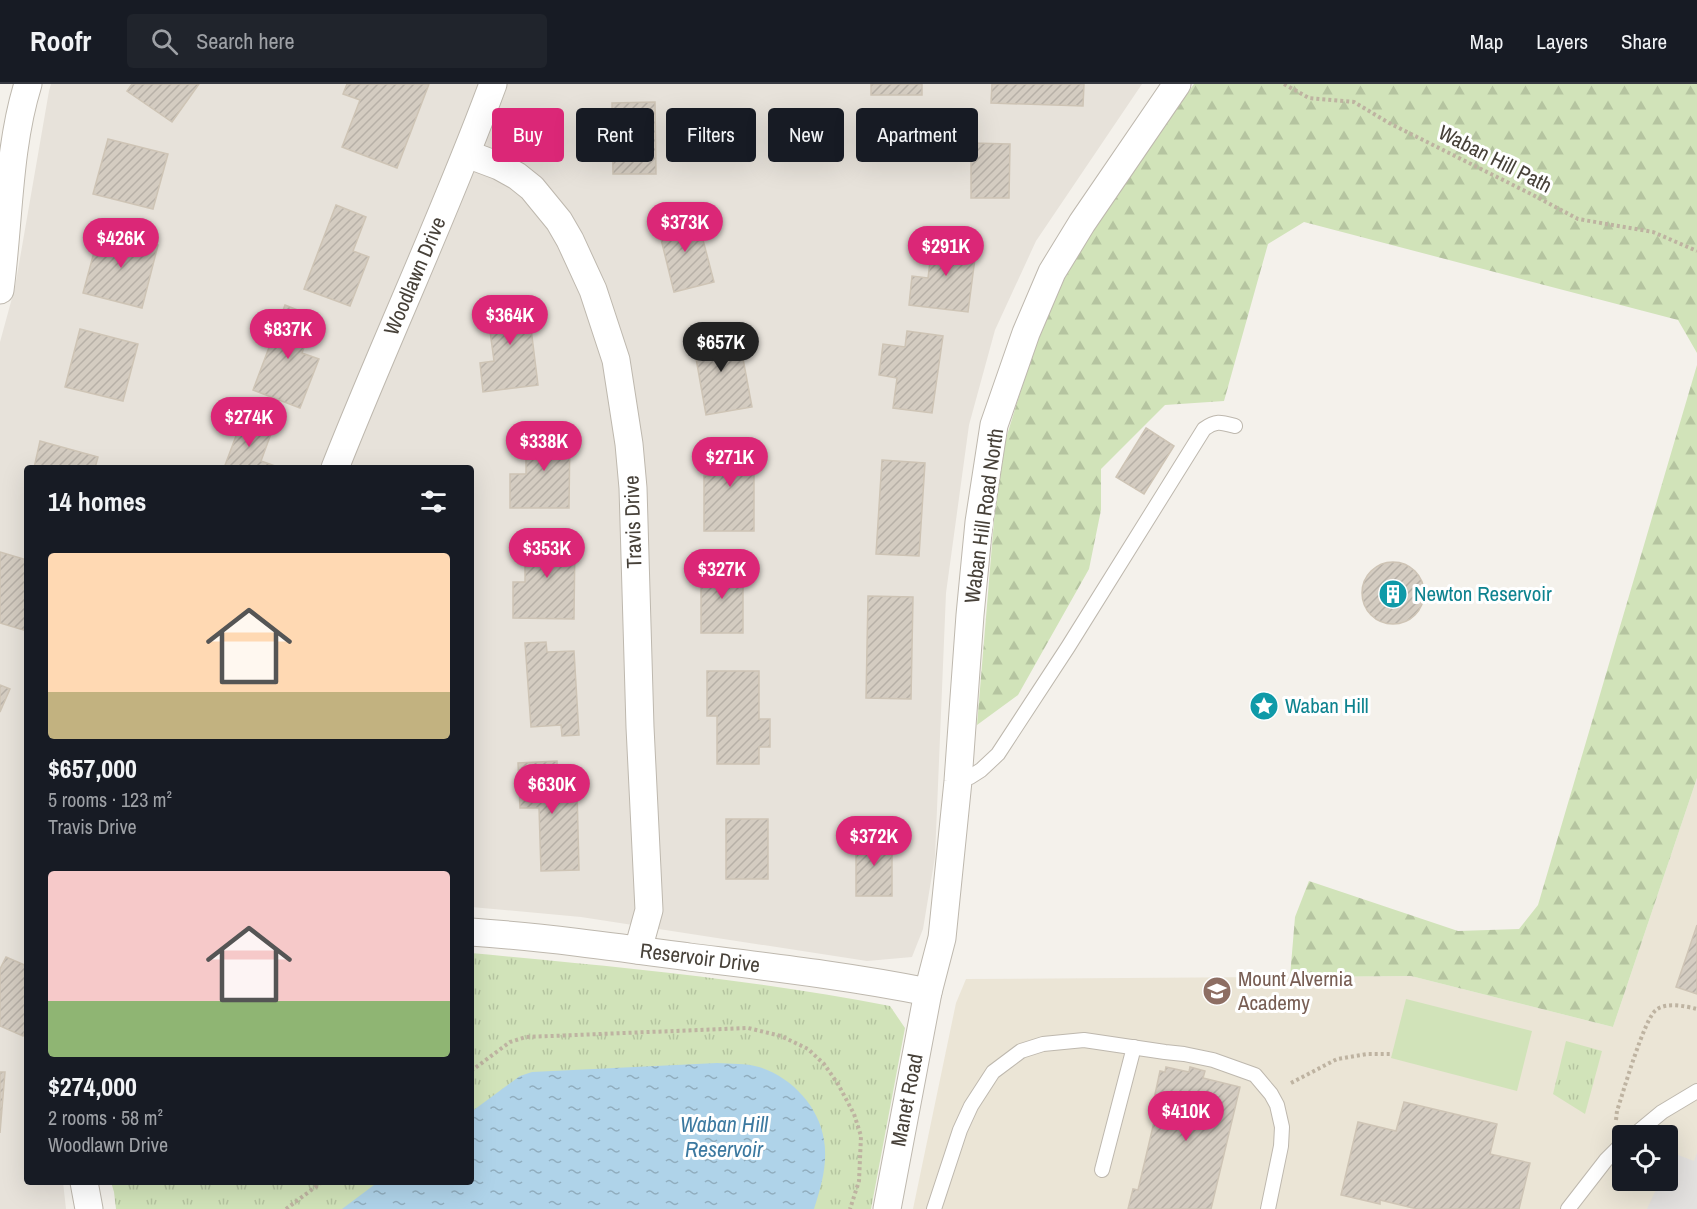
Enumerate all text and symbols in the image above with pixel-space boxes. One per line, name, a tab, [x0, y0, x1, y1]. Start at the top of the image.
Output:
search box	[127, 14, 547, 68]
text: Roofr	[30, 22, 91, 60]
icon: search	[148, 25, 181, 58]
text: Search here	[196, 26, 295, 56]
text: Map	[1470, 27, 1503, 56]
text: Layers	[1536, 27, 1588, 56]
text: Share	[1621, 27, 1667, 56]
chip: Buy	[492, 108, 564, 162]
chip: Rent	[576, 108, 654, 162]
chip: Filters	[666, 108, 756, 162]
chip: New	[768, 108, 844, 162]
chip: Apartment	[856, 108, 978, 162]
street label: Waban Hill Path	[1433, 118, 1557, 200]
pin: $373K	[643, 202, 727, 253]
text: $373K	[661, 208, 709, 235]
street label: Woodlawn Drive	[377, 212, 453, 339]
pin: $426K	[79, 218, 163, 269]
text: $426K	[97, 224, 145, 251]
pin: $291K	[904, 226, 988, 277]
text: $291K	[922, 232, 970, 259]
pin: $364K	[468, 295, 552, 346]
text: $364K	[486, 301, 534, 328]
pin: $837K	[246, 309, 330, 360]
text: $837K	[264, 315, 312, 342]
pin: $657K	[679, 322, 763, 373]
text: $657K	[697, 328, 745, 355]
pin: $274K	[207, 397, 291, 448]
text: $274K	[225, 403, 273, 430]
pin: $338K	[502, 421, 586, 472]
text: $338K	[520, 427, 568, 454]
street label: Waban Hill Road North	[957, 427, 1010, 605]
pin: $271K	[688, 437, 772, 488]
text: $271K	[706, 443, 754, 470]
street label: Travis Drive	[616, 475, 649, 569]
text: 14 homes	[48, 484, 146, 519]
icon: filters	[417, 485, 450, 518]
pin: $353K	[505, 528, 589, 579]
text: $353K	[523, 534, 571, 561]
pin: $327K	[680, 549, 764, 600]
text: $327K	[698, 555, 746, 582]
building icon: Newton Reservoir	[1377, 578, 1409, 610]
place label: Newton Reservoir	[1414, 579, 1552, 608]
icon: home	[195, 592, 303, 700]
place icon: Waban Hill	[1248, 690, 1280, 722]
place label: Waban Hill	[1285, 691, 1369, 720]
text: $657,000	[48, 751, 137, 786]
pin: $630K	[510, 764, 594, 815]
text: $630K	[528, 770, 576, 797]
text: 5 rooms · 123 m²	[48, 786, 172, 813]
text: Travis Drive	[48, 813, 137, 840]
pin: $372K	[832, 816, 916, 867]
text: $372K	[850, 822, 898, 849]
icon: home	[195, 910, 303, 1018]
street label: Reservoir Drive	[638, 936, 762, 979]
place label: Mount Alvernia Academy	[1237, 964, 1353, 1017]
school or university icon: Mount Alvernia Academy	[1201, 975, 1233, 1007]
street label: Manet Road	[883, 1051, 930, 1149]
text: $274,000	[48, 1069, 137, 1104]
pin: $410K	[1144, 1091, 1228, 1142]
text: $410K	[1162, 1097, 1210, 1124]
text: 2 rooms · 58 m²	[48, 1104, 163, 1131]
water label: Waban Hill Reservoir	[680, 1109, 769, 1164]
map controls	[1612, 1125, 1678, 1191]
button: locate	[1612, 1125, 1678, 1191]
text: Woodlawn Drive	[48, 1131, 168, 1158]

